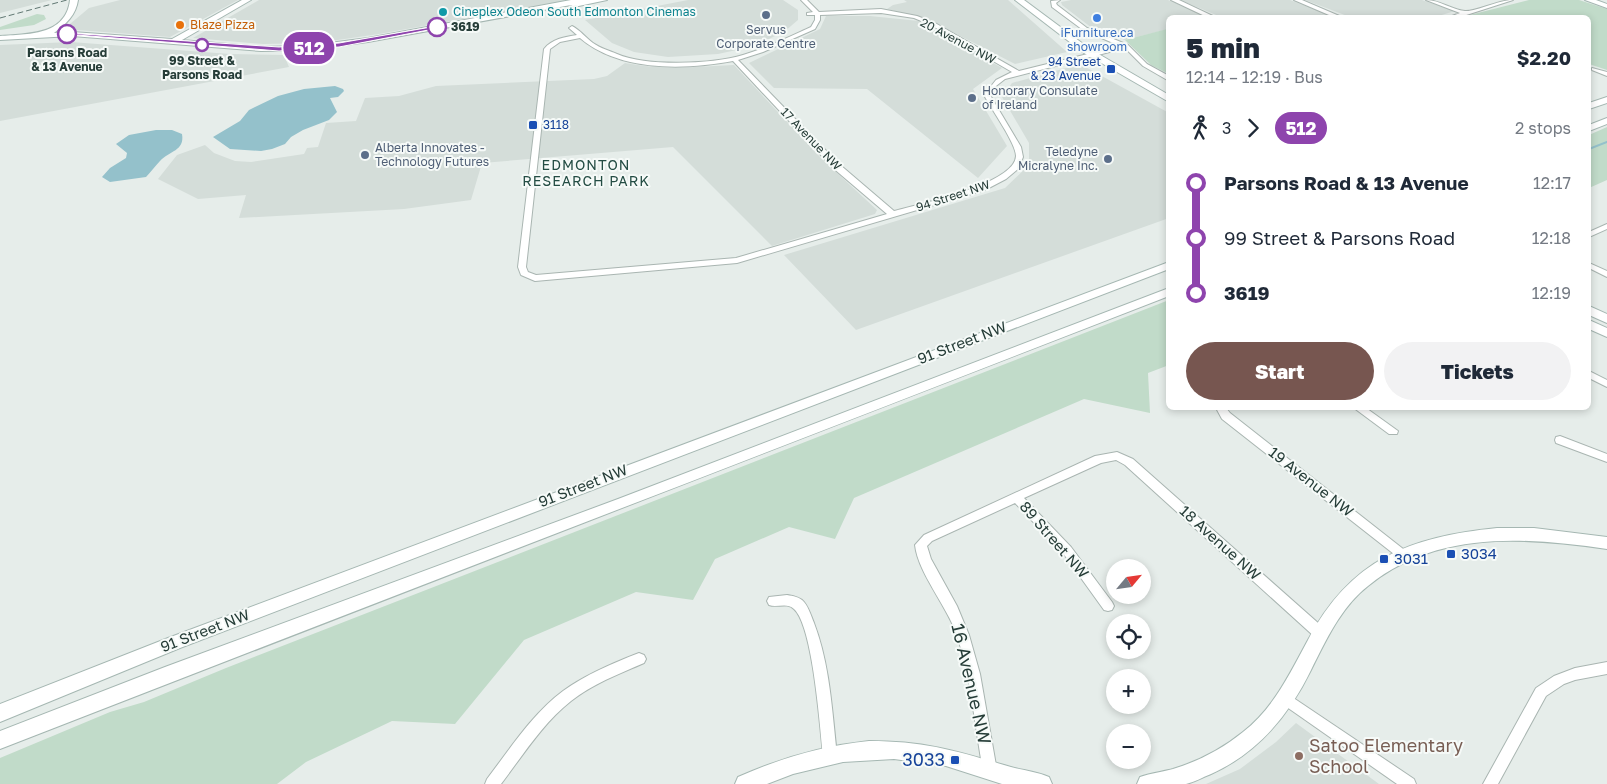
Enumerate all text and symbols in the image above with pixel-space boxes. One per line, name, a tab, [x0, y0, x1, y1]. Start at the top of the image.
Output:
place label: Cineplex Odeon South Edmonton Cinemas	[453, 4, 696, 19]
marker: Cineplex Odeon South Edmonton Cinemas	[437, 6, 449, 18]
marker: Servus Corporate Centre	[760, 9, 772, 21]
marker: iFurniture.ca showroom	[1091, 12, 1103, 24]
street label: 20 Avenue NW	[918, 14, 999, 67]
place label: Blaze Pizza	[190, 17, 255, 32]
marker: 3619	[427, 17, 447, 37]
marker: Blaze Pizza	[174, 19, 186, 31]
place label: 3619	[451, 19, 480, 34]
place label: Servus Corporate Centre	[716, 22, 816, 51]
marker: Parsons Road & 13 Avenue	[57, 24, 77, 44]
place label: iFurniture.ca showroom	[1061, 25, 1133, 54]
text: 5 min	[1186, 31, 1260, 64]
line badge: 512	[280, 32, 338, 64]
text: 512	[293, 37, 325, 59]
marker: 99 Street & Parsons Road	[195, 38, 209, 52]
place label: Parsons Road & 13 Avenue	[27, 45, 107, 74]
text: $2.20	[1517, 46, 1571, 69]
place label: 99 Street & Parsons Road	[162, 53, 242, 82]
place label: 94 Street & 23 Avenue	[1031, 54, 1101, 83]
marker: 94 Street & 23 Avenue	[1105, 63, 1117, 75]
text: 12:14 – 12:19 · Bus	[1186, 67, 1323, 87]
place label: Honorary Consulate of Ireland	[982, 83, 1098, 112]
marker: Honorary Consulate of Ireland	[966, 92, 978, 104]
street label: 17 Avenue NW	[778, 104, 845, 173]
icon: walk	[1186, 114, 1214, 142]
icon: forward	[1239, 114, 1267, 142]
place label: 3118	[543, 117, 569, 132]
text: 512	[1285, 117, 1317, 139]
text: 3	[1222, 118, 1231, 138]
text: 2 stops	[1515, 118, 1571, 138]
marker: 3118	[527, 119, 539, 131]
place label: Alberta Innovates - Technology Futures	[375, 140, 489, 169]
place label: Teledyne Micralyne Inc.	[1018, 144, 1098, 173]
marker: Alberta Innovates - Technology Futures	[359, 149, 371, 161]
marker: Teledyne Micralyne Inc.	[1102, 153, 1114, 165]
district label: EDMONTON RESEARCH PARK	[522, 156, 650, 189]
text: Parsons Road & 13 Avenue	[1224, 171, 1469, 194]
text: 12:17	[1533, 173, 1571, 193]
street label: 94 Street NW	[914, 176, 992, 215]
text: 99 Street & Parsons Road	[1224, 226, 1455, 249]
text: 12:18	[1532, 228, 1571, 248]
text: 3619	[1224, 281, 1270, 304]
text: 12:19	[1532, 283, 1571, 303]
street label: 91 Street NW	[915, 317, 1009, 367]
button: Start	[1186, 342, 1374, 400]
button: Tickets	[1384, 342, 1571, 400]
street label: 19 Avenue NW	[1266, 443, 1358, 520]
street label: 91 Street NW	[536, 460, 630, 510]
street label: 89 Street NW	[1016, 497, 1093, 581]
street label: 18 Avenue NW	[1176, 501, 1265, 583]
place label: 3034	[1461, 544, 1497, 562]
marker: 3034	[1445, 548, 1457, 560]
place label: 3031	[1394, 549, 1428, 567]
marker: 3031	[1378, 553, 1390, 565]
north arrow	[1106, 559, 1151, 604]
map controls	[1106, 559, 1151, 769]
street label: 91 Street NW	[158, 605, 252, 655]
button: locate	[1106, 614, 1151, 659]
street label: 16 Avenue NW	[947, 621, 997, 746]
button: +	[1106, 669, 1151, 714]
button: −	[1106, 724, 1151, 769]
place label: Satoo Elementary School	[1309, 734, 1463, 777]
place label: 3033	[902, 748, 945, 770]
marker: Satoo Elementary School	[1293, 750, 1305, 762]
marker: 3033	[949, 754, 961, 766]

